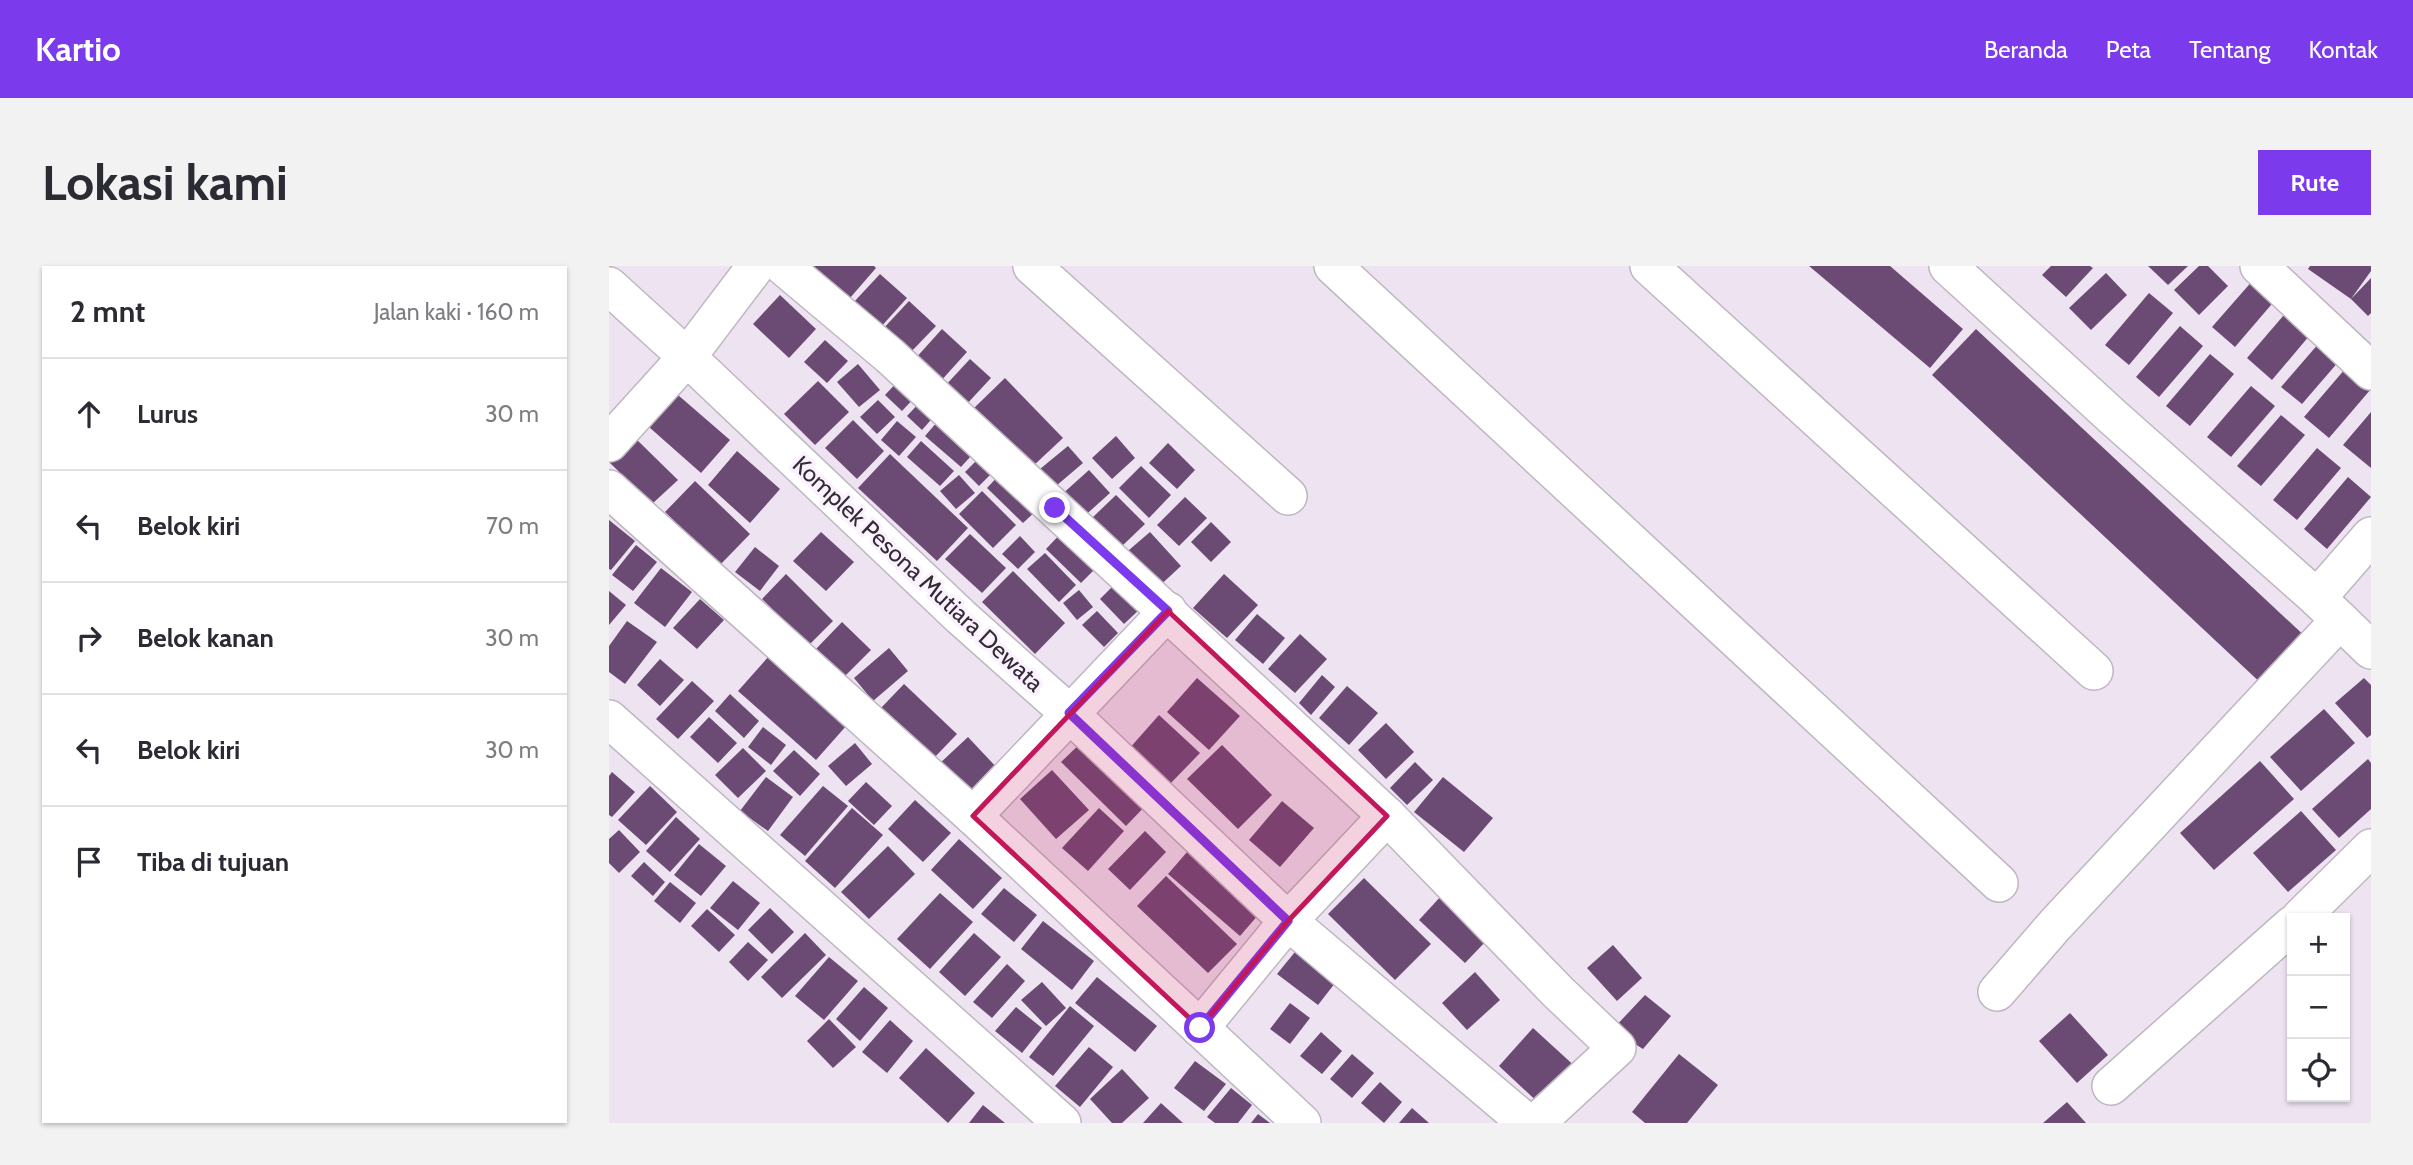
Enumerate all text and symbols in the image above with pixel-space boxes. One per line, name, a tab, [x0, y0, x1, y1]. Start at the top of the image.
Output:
text: Kartio	[35, 29, 121, 69]
text: Beranda	[1984, 35, 2068, 64]
text: Peta	[2106, 35, 2151, 64]
text: Tentang	[2189, 35, 2270, 64]
text: Kontak	[2308, 35, 2378, 64]
button: Rute	[2258, 150, 2371, 215]
text: Lokasi kami	[42, 153, 288, 212]
text: 2 mnt	[70, 293, 145, 330]
text: Jalan kaki · 160 m	[374, 298, 539, 326]
icon: ahead	[70, 395, 108, 433]
text: Lurus	[137, 398, 198, 430]
text: 30 m	[485, 400, 539, 428]
street label: Komplek Pesona Mutiara Dewata	[787, 450, 1050, 698]
route end	[1039, 492, 1070, 523]
icon: left	[70, 507, 108, 545]
text: Belok kiri	[137, 510, 240, 542]
text: 70 m	[486, 512, 539, 540]
icon: right	[70, 619, 108, 657]
text: Belok kanan	[137, 622, 274, 654]
text: 30 m	[485, 624, 539, 652]
icon: left	[70, 731, 108, 769]
text: Belok kiri	[137, 734, 240, 766]
text: 30 m	[485, 736, 539, 764]
icon: arrive	[70, 843, 108, 881]
text: Tiba di tujuan	[137, 846, 289, 878]
map controls	[2287, 913, 2350, 1102]
button: +	[2287, 913, 2350, 976]
button: −	[2287, 976, 2350, 1039]
route start	[1184, 1012, 1215, 1043]
button: locate	[2287, 1039, 2350, 1102]

